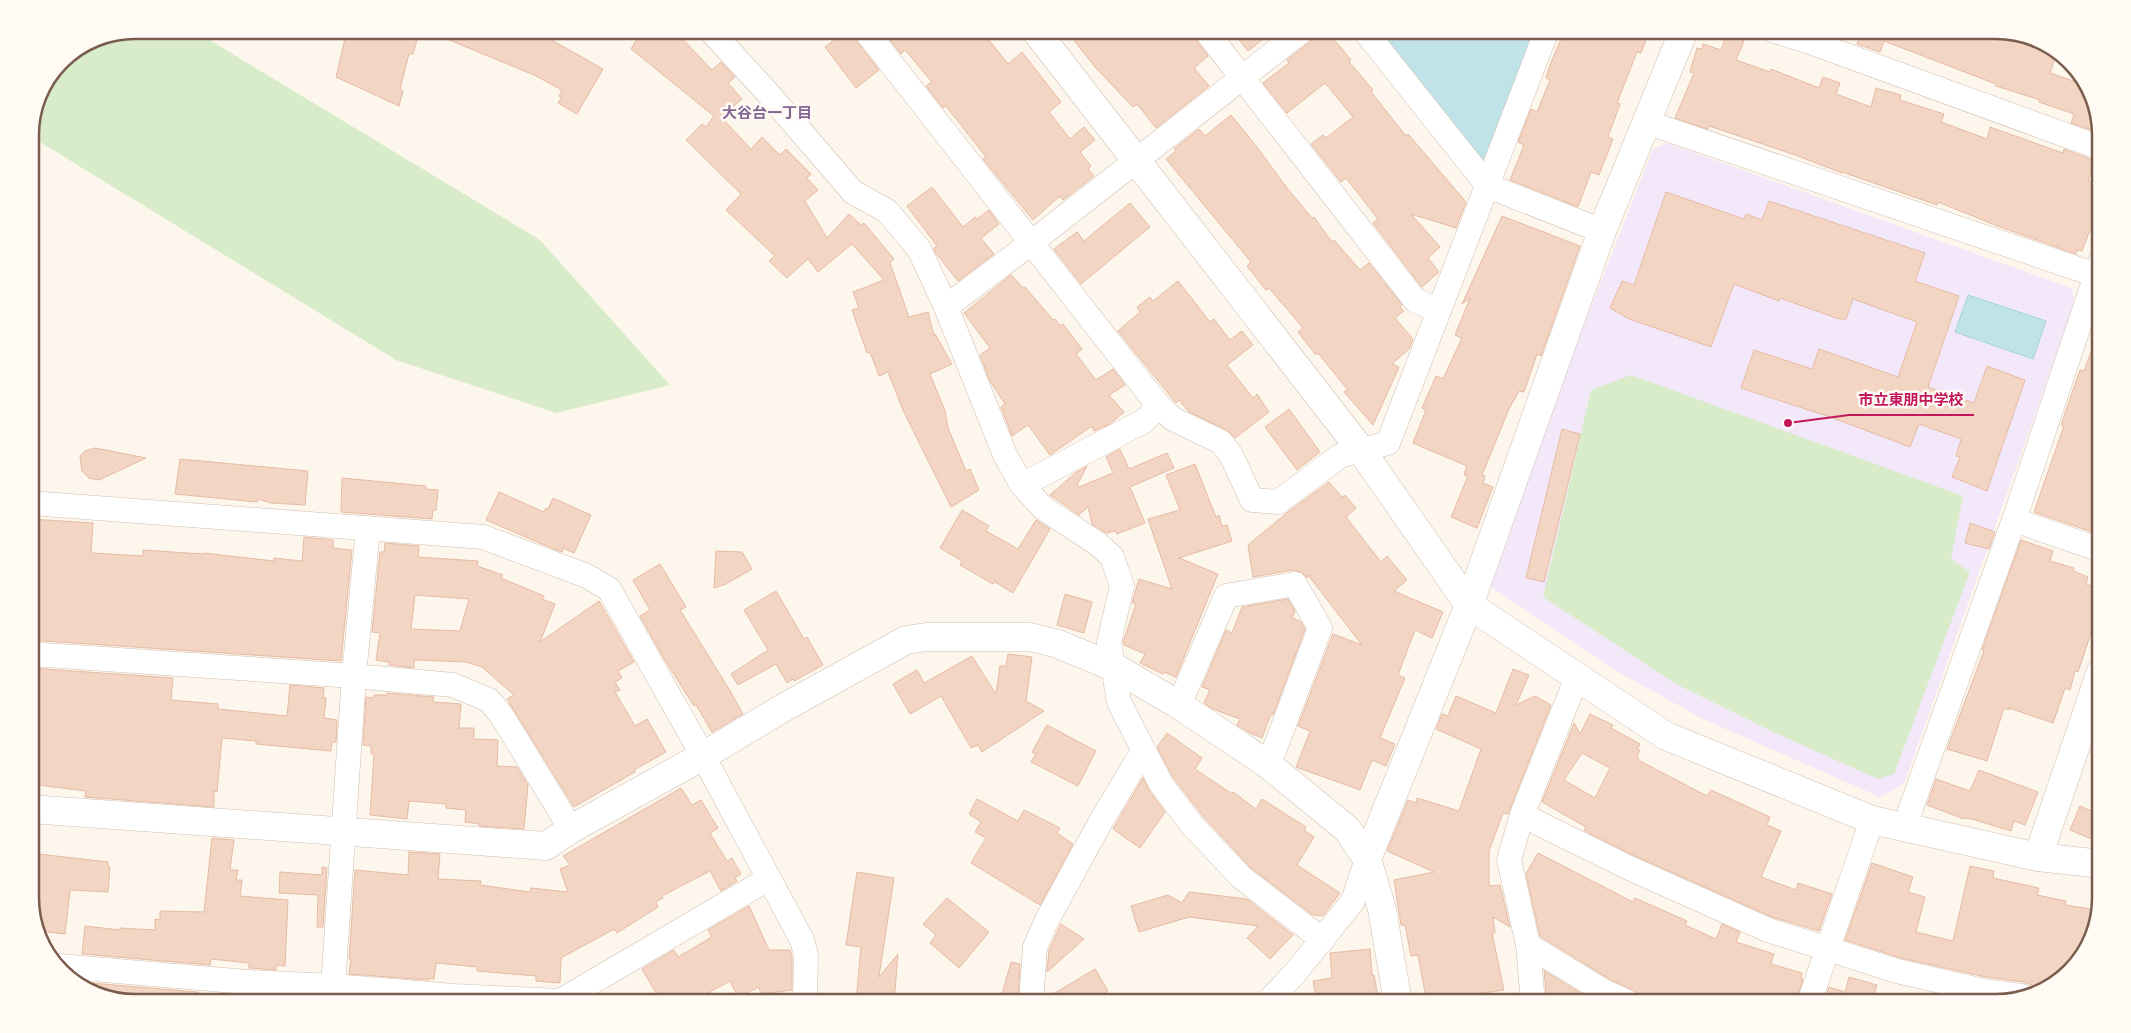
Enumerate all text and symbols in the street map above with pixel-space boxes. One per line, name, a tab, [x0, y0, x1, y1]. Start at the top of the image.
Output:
district label: 大谷台一丁目	[722, 103, 812, 122]
callout: 市立東朋中学校	[1849, 385, 1974, 415]
text: 市立東朋中学校	[1858, 390, 1964, 409]

